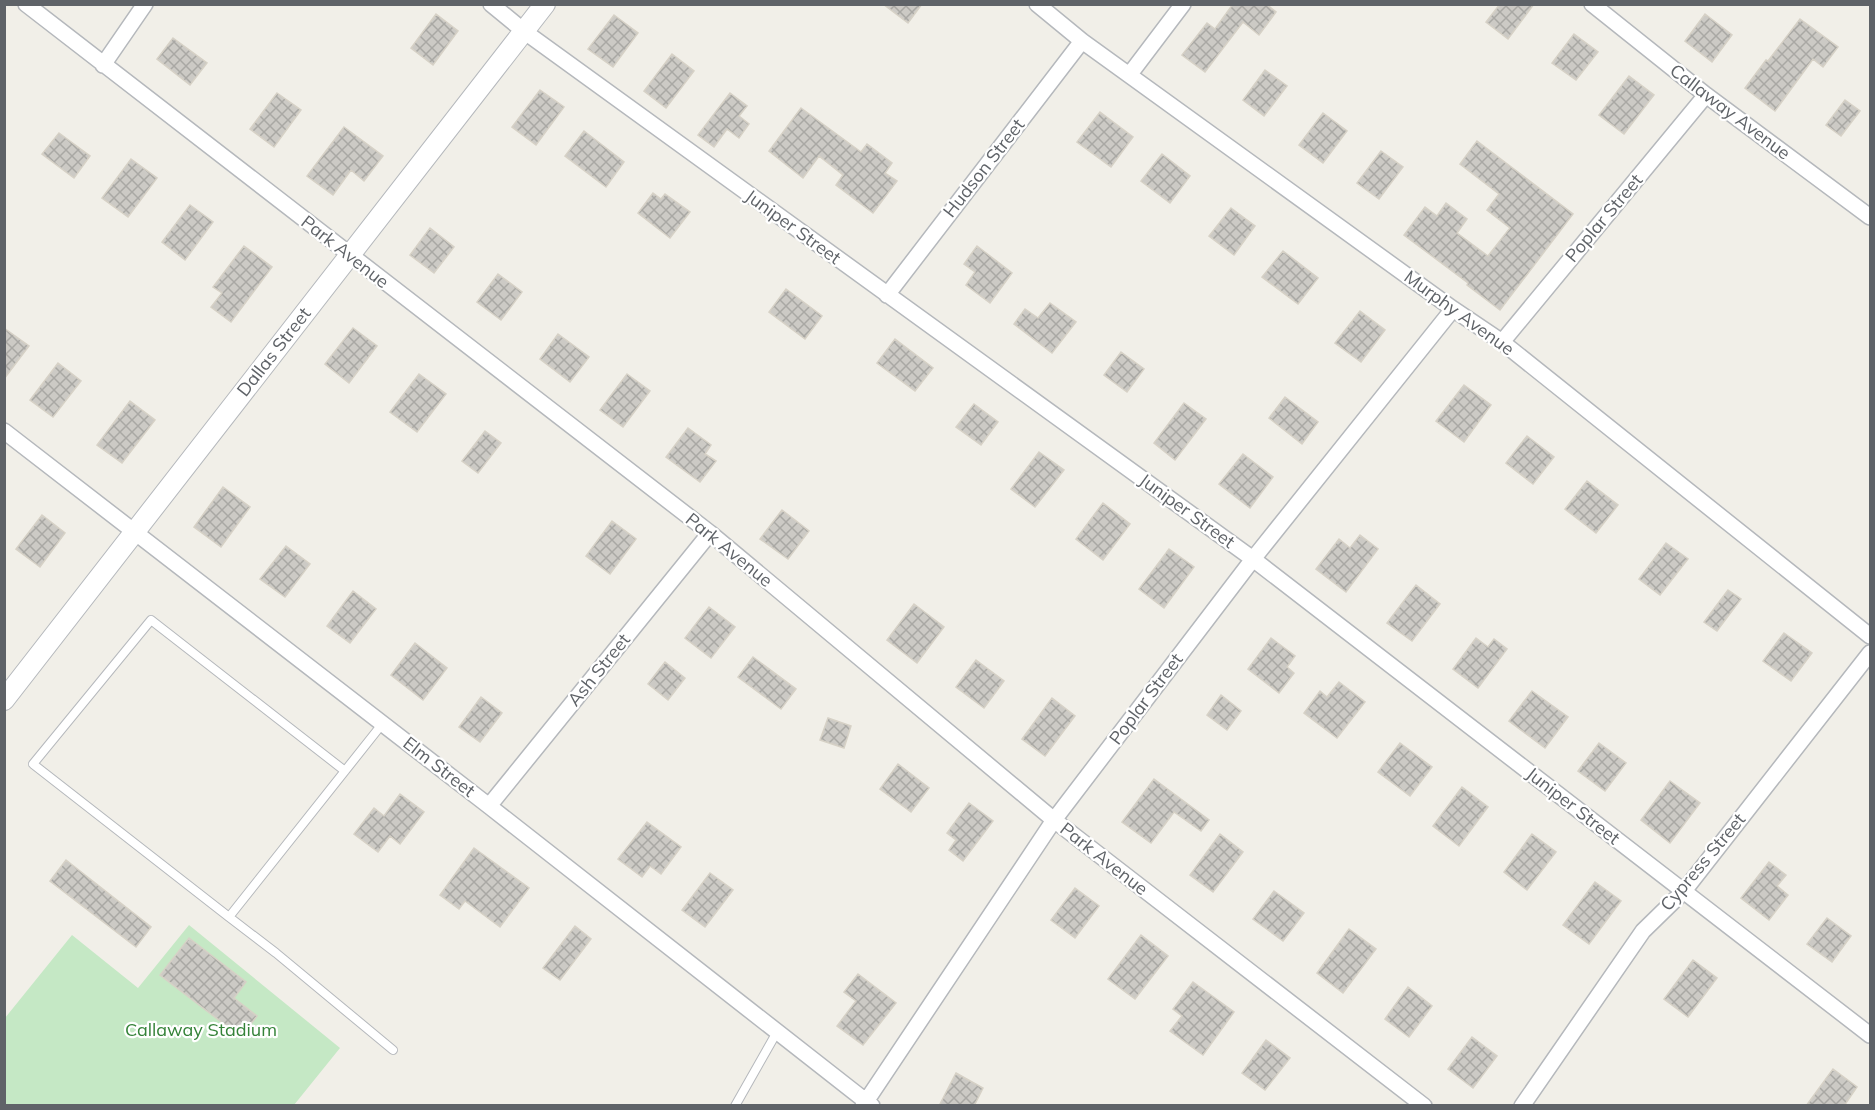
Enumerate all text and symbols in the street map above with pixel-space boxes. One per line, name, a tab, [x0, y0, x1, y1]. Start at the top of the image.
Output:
street label: Callaway Avenue	[1665, 59, 1795, 164]
street label: Hudson Street	[938, 114, 1029, 222]
street label: Poplar Street	[1560, 169, 1647, 267]
street label: Juniper Street	[741, 184, 846, 269]
street label: Park Avenue	[297, 210, 394, 293]
street label: Murphy Avenue	[1400, 265, 1519, 360]
street label: Dallas Street	[232, 302, 316, 401]
street label: Juniper Street	[1135, 468, 1240, 553]
street label: Park Avenue	[681, 508, 777, 592]
street label: Ash Street	[562, 629, 635, 711]
street label: Poplar Street	[1104, 648, 1187, 749]
street label: Elm Street	[399, 731, 480, 802]
street label: Juniper Street	[1522, 762, 1625, 849]
street label: Cypress Street	[1655, 808, 1750, 915]
street label: Park Avenue	[1056, 817, 1153, 900]
park label: Callaway Stadium	[125, 1018, 277, 1041]

